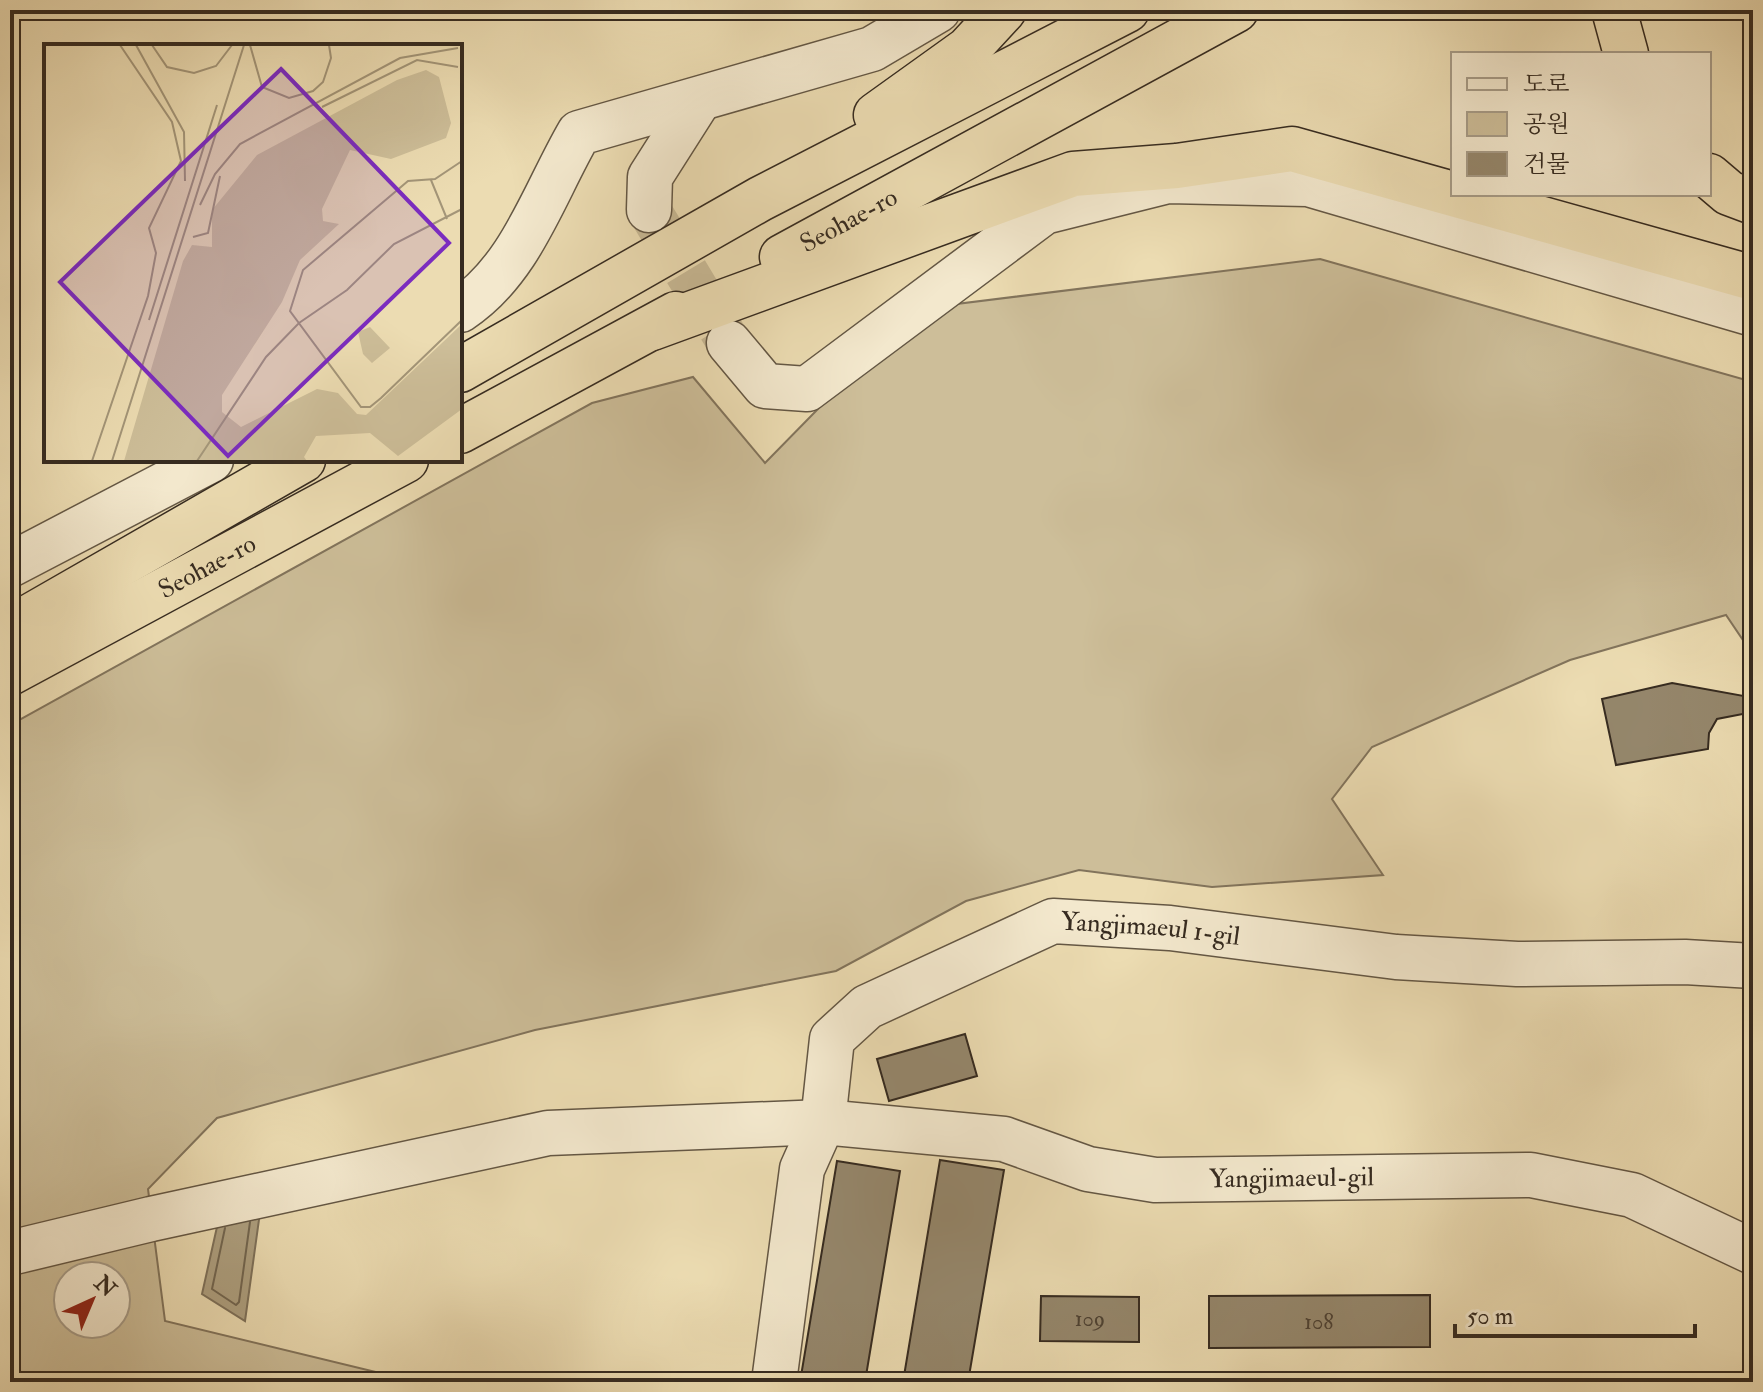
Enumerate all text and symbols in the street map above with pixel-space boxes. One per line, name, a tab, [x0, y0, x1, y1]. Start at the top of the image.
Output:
inset map	[44, 44, 462, 462]
legend	[1451, 52, 1711, 196]
text: 도로	[1523, 69, 1569, 100]
text: 공원	[1523, 109, 1569, 140]
text: 건물	[1523, 149, 1569, 180]
street label: Seohae-ro	[795, 181, 903, 260]
street label: Seohae-ro	[153, 528, 262, 606]
street label: Yangjimaeul 1-gil	[1060, 906, 1242, 953]
street label: Yangjimaeul-gil	[1209, 1161, 1375, 1195]
north arrow	[52, 1260, 132, 1340]
text: N	[88, 1269, 122, 1303]
scale bar	[1455, 1288, 1695, 1338]
text: 50 m	[1467, 1301, 1514, 1332]
house number: 109	[1075, 1305, 1105, 1333]
house number: 108	[1304, 1308, 1334, 1336]

